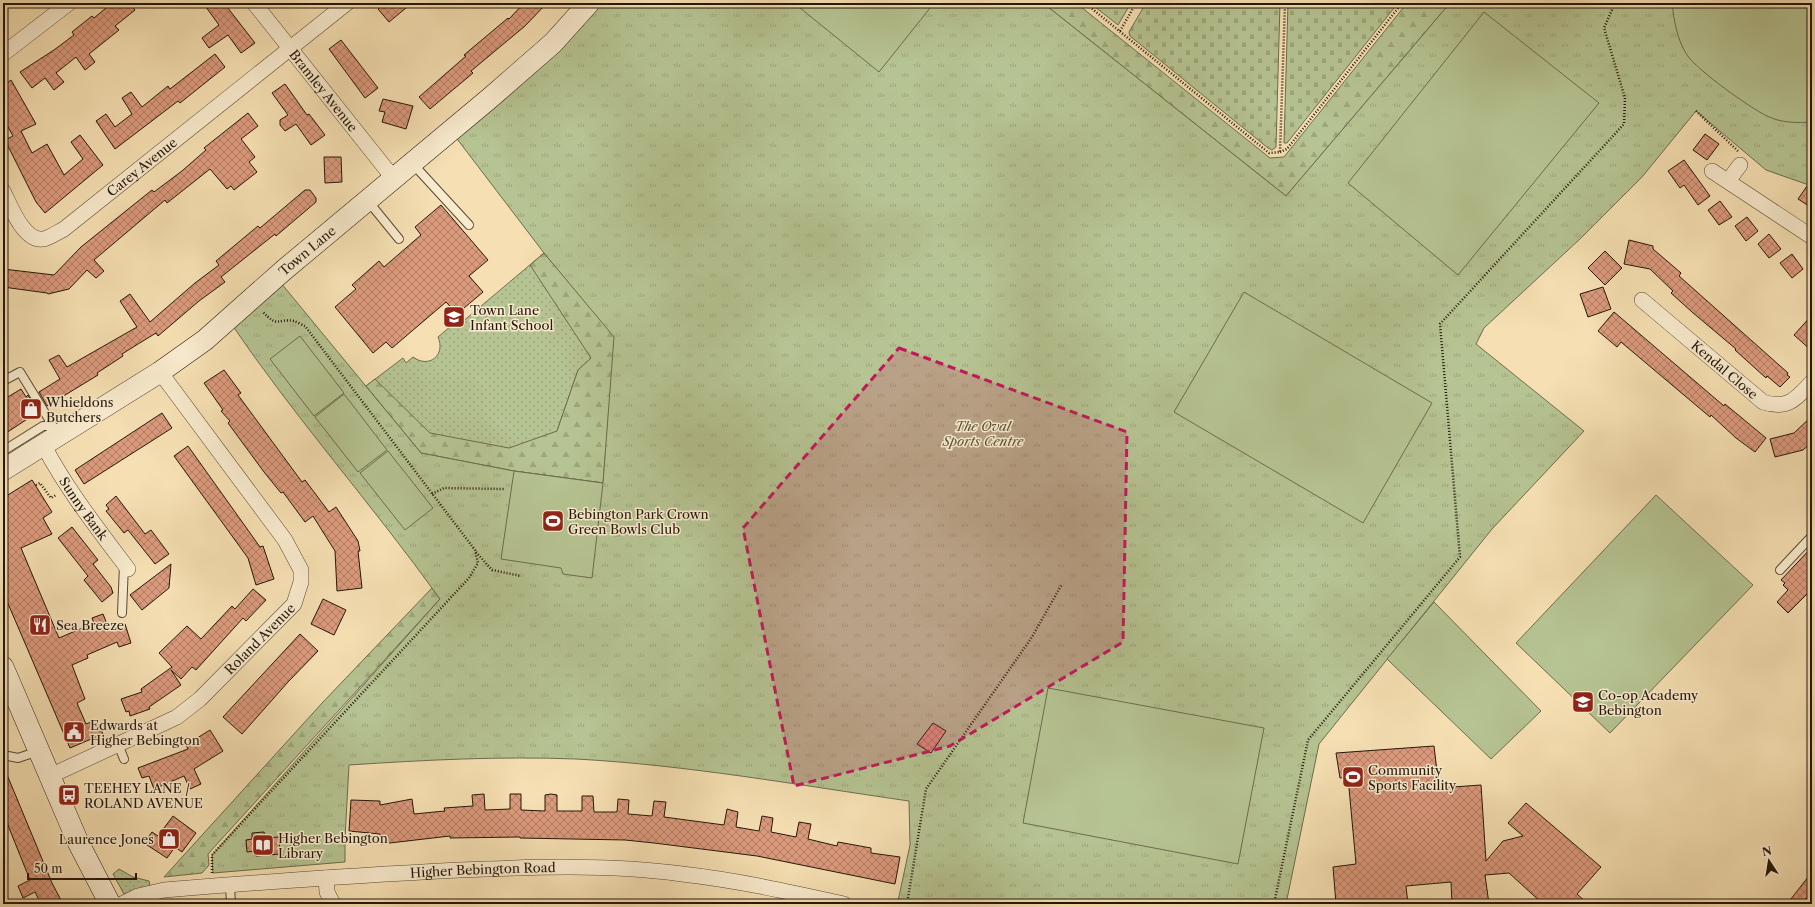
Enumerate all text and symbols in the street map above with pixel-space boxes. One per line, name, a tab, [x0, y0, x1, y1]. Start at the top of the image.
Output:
street label: Bramley Avenue	[286, 46, 361, 135]
street label: Carey Avenue	[104, 134, 180, 200]
street label: Town Lane	[275, 222, 339, 279]
place label: Town Lane Infant School	[470, 302, 553, 333]
school or university icon: Town Lane Infant School	[441, 304, 467, 330]
street label: Kendal Close	[1688, 337, 1761, 402]
place label: Whieldons Butchers	[45, 394, 114, 425]
shop icon: Whieldons Butchers	[18, 396, 44, 422]
park label: The Oval Sports Centre	[942, 418, 1024, 449]
street label: Sunny Bank	[56, 474, 112, 544]
place label: Bebington Park Crown Green Bowls Club	[568, 506, 709, 537]
sports icon: Bebington Park Crown Green Bowls Club	[540, 508, 566, 534]
street label: Roland Avenue	[221, 600, 298, 678]
restaurant icon: Sea Breeze	[27, 612, 53, 638]
place label: Sea Breeze	[56, 617, 124, 633]
place label: Co-op Academy Bebington	[1598, 687, 1699, 718]
school or university icon: Co-op Academy Bebington	[1570, 689, 1596, 715]
place label: Edwards at Higher Bebington	[90, 717, 200, 748]
public building icon: Edwards at Higher Bebington	[61, 719, 87, 745]
place label: Community Sports Facility	[1368, 762, 1457, 793]
sports icon: Community Sports Facility	[1340, 764, 1366, 790]
place label: TEEHEY LANE / ROLAND AVENUE	[84, 780, 203, 811]
bus stop icon: TEEHEY LANE / ROLAND AVENUE	[56, 782, 82, 808]
shop icon: Laurence Jones	[156, 826, 182, 852]
place label: Higher Bebington Library	[278, 830, 388, 861]
place label: Laurence Jones	[59, 831, 154, 847]
library icon: Higher Bebington Library	[250, 832, 276, 858]
north arrow	[1749, 841, 1789, 881]
text: N	[1761, 843, 1773, 859]
scale bar	[28, 855, 136, 881]
street label: Higher Bebington Road	[410, 859, 556, 881]
text: 50 m	[34, 861, 63, 876]

